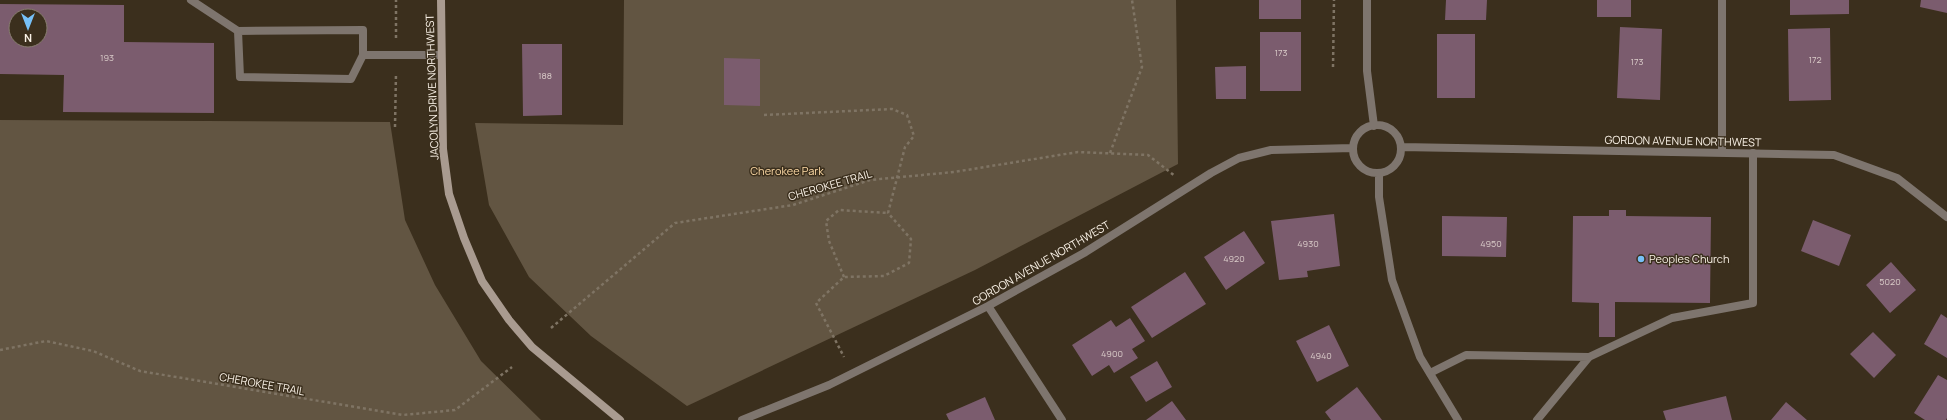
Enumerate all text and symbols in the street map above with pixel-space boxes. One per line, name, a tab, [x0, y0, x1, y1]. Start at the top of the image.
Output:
north arrow	[8, 8, 48, 48]
street label: JACOLYN DRIVE NORTHWEST	[421, 13, 442, 160]
text: N	[24, 31, 32, 46]
house number: 173	[1274, 46, 1288, 59]
house number: 193	[100, 51, 114, 64]
house number: 172	[1808, 53, 1822, 66]
house number: 173	[1630, 55, 1644, 68]
house number: 188	[538, 69, 552, 82]
street label: GORDON AVENUE NORTHWEST	[1605, 132, 1762, 149]
park label: Cherokee Park	[750, 163, 824, 178]
street label: CHEROKEE TRAIL	[786, 165, 874, 204]
street label: GORDON AVENUE NORTHWEST	[969, 217, 1113, 308]
house number: 4930	[1297, 237, 1319, 250]
house number: 4950	[1480, 237, 1502, 250]
place label: Peoples Church	[1649, 251, 1729, 266]
house number: 4920	[1223, 252, 1245, 265]
marker: Peoples Church	[1636, 254, 1646, 264]
house number: 5020	[1879, 275, 1901, 288]
house number: 4900	[1101, 347, 1123, 360]
house number: 4940	[1310, 349, 1332, 362]
street label: CHEROKEE TRAIL	[218, 369, 306, 398]

